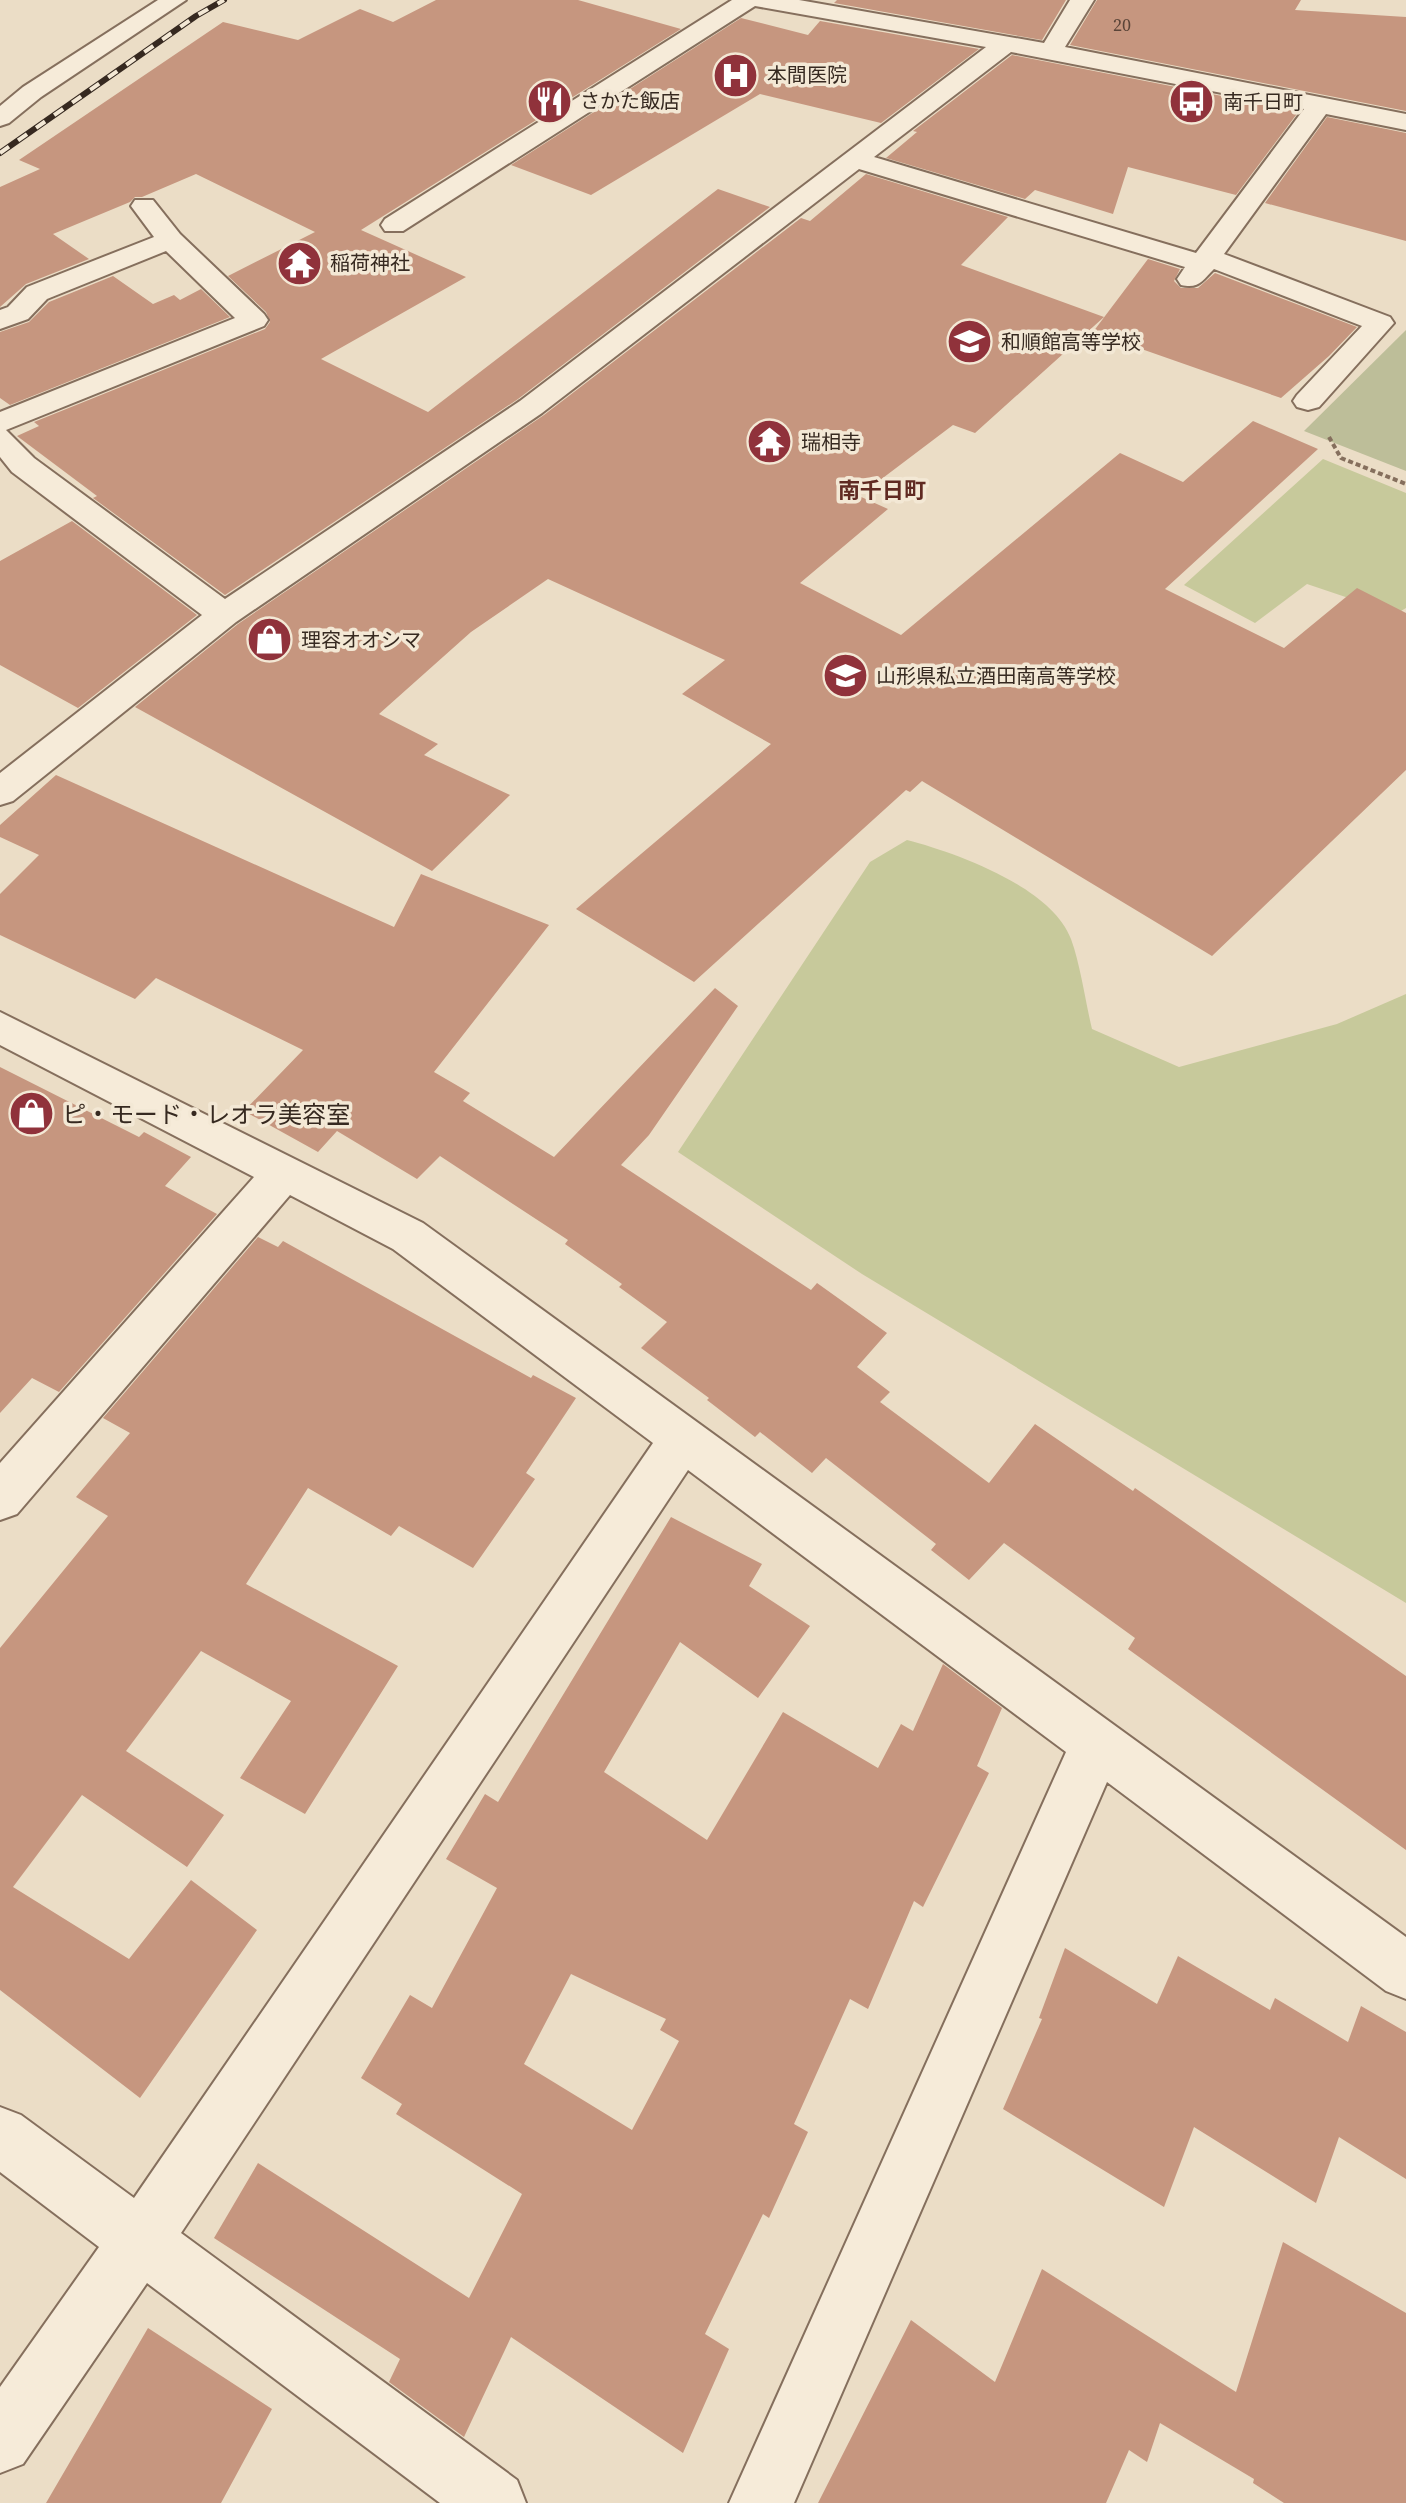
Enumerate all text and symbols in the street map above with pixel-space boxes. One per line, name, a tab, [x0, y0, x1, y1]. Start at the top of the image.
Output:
house number: 20	[1113, 12, 1131, 37]
hospital icon: 本間医院	[712, 51, 760, 99]
place label: 本間医院	[767, 61, 847, 89]
restaurant icon: さかた飯店	[525, 77, 573, 125]
bus stop icon: 南千日町	[1168, 78, 1216, 126]
place label: さかた飯店	[580, 87, 680, 115]
place label: 南千日町	[1223, 88, 1303, 116]
temple icon: 稲荷神社	[275, 239, 323, 287]
place label: 稲荷神社	[330, 249, 410, 277]
school or university icon: 和順館高等学校	[946, 318, 994, 366]
place label: 和順館高等学校	[1001, 328, 1141, 356]
temple icon: 瑞相寺	[746, 418, 794, 466]
place label: 瑞相寺	[801, 428, 861, 456]
district label: 南千日町	[838, 475, 926, 505]
shop icon: 理容オオシマ	[246, 616, 294, 664]
place label: 理容オオシマ	[301, 626, 421, 654]
school or university icon: 山形県私立酒田南高等学校	[821, 652, 869, 700]
place label: 山形県私立酒田南高等学校	[876, 662, 1116, 690]
shop icon: ピ・モード・レオラ美容室	[7, 1090, 55, 1138]
place label: ピ・モード・レオラ美容室	[62, 1098, 350, 1131]

